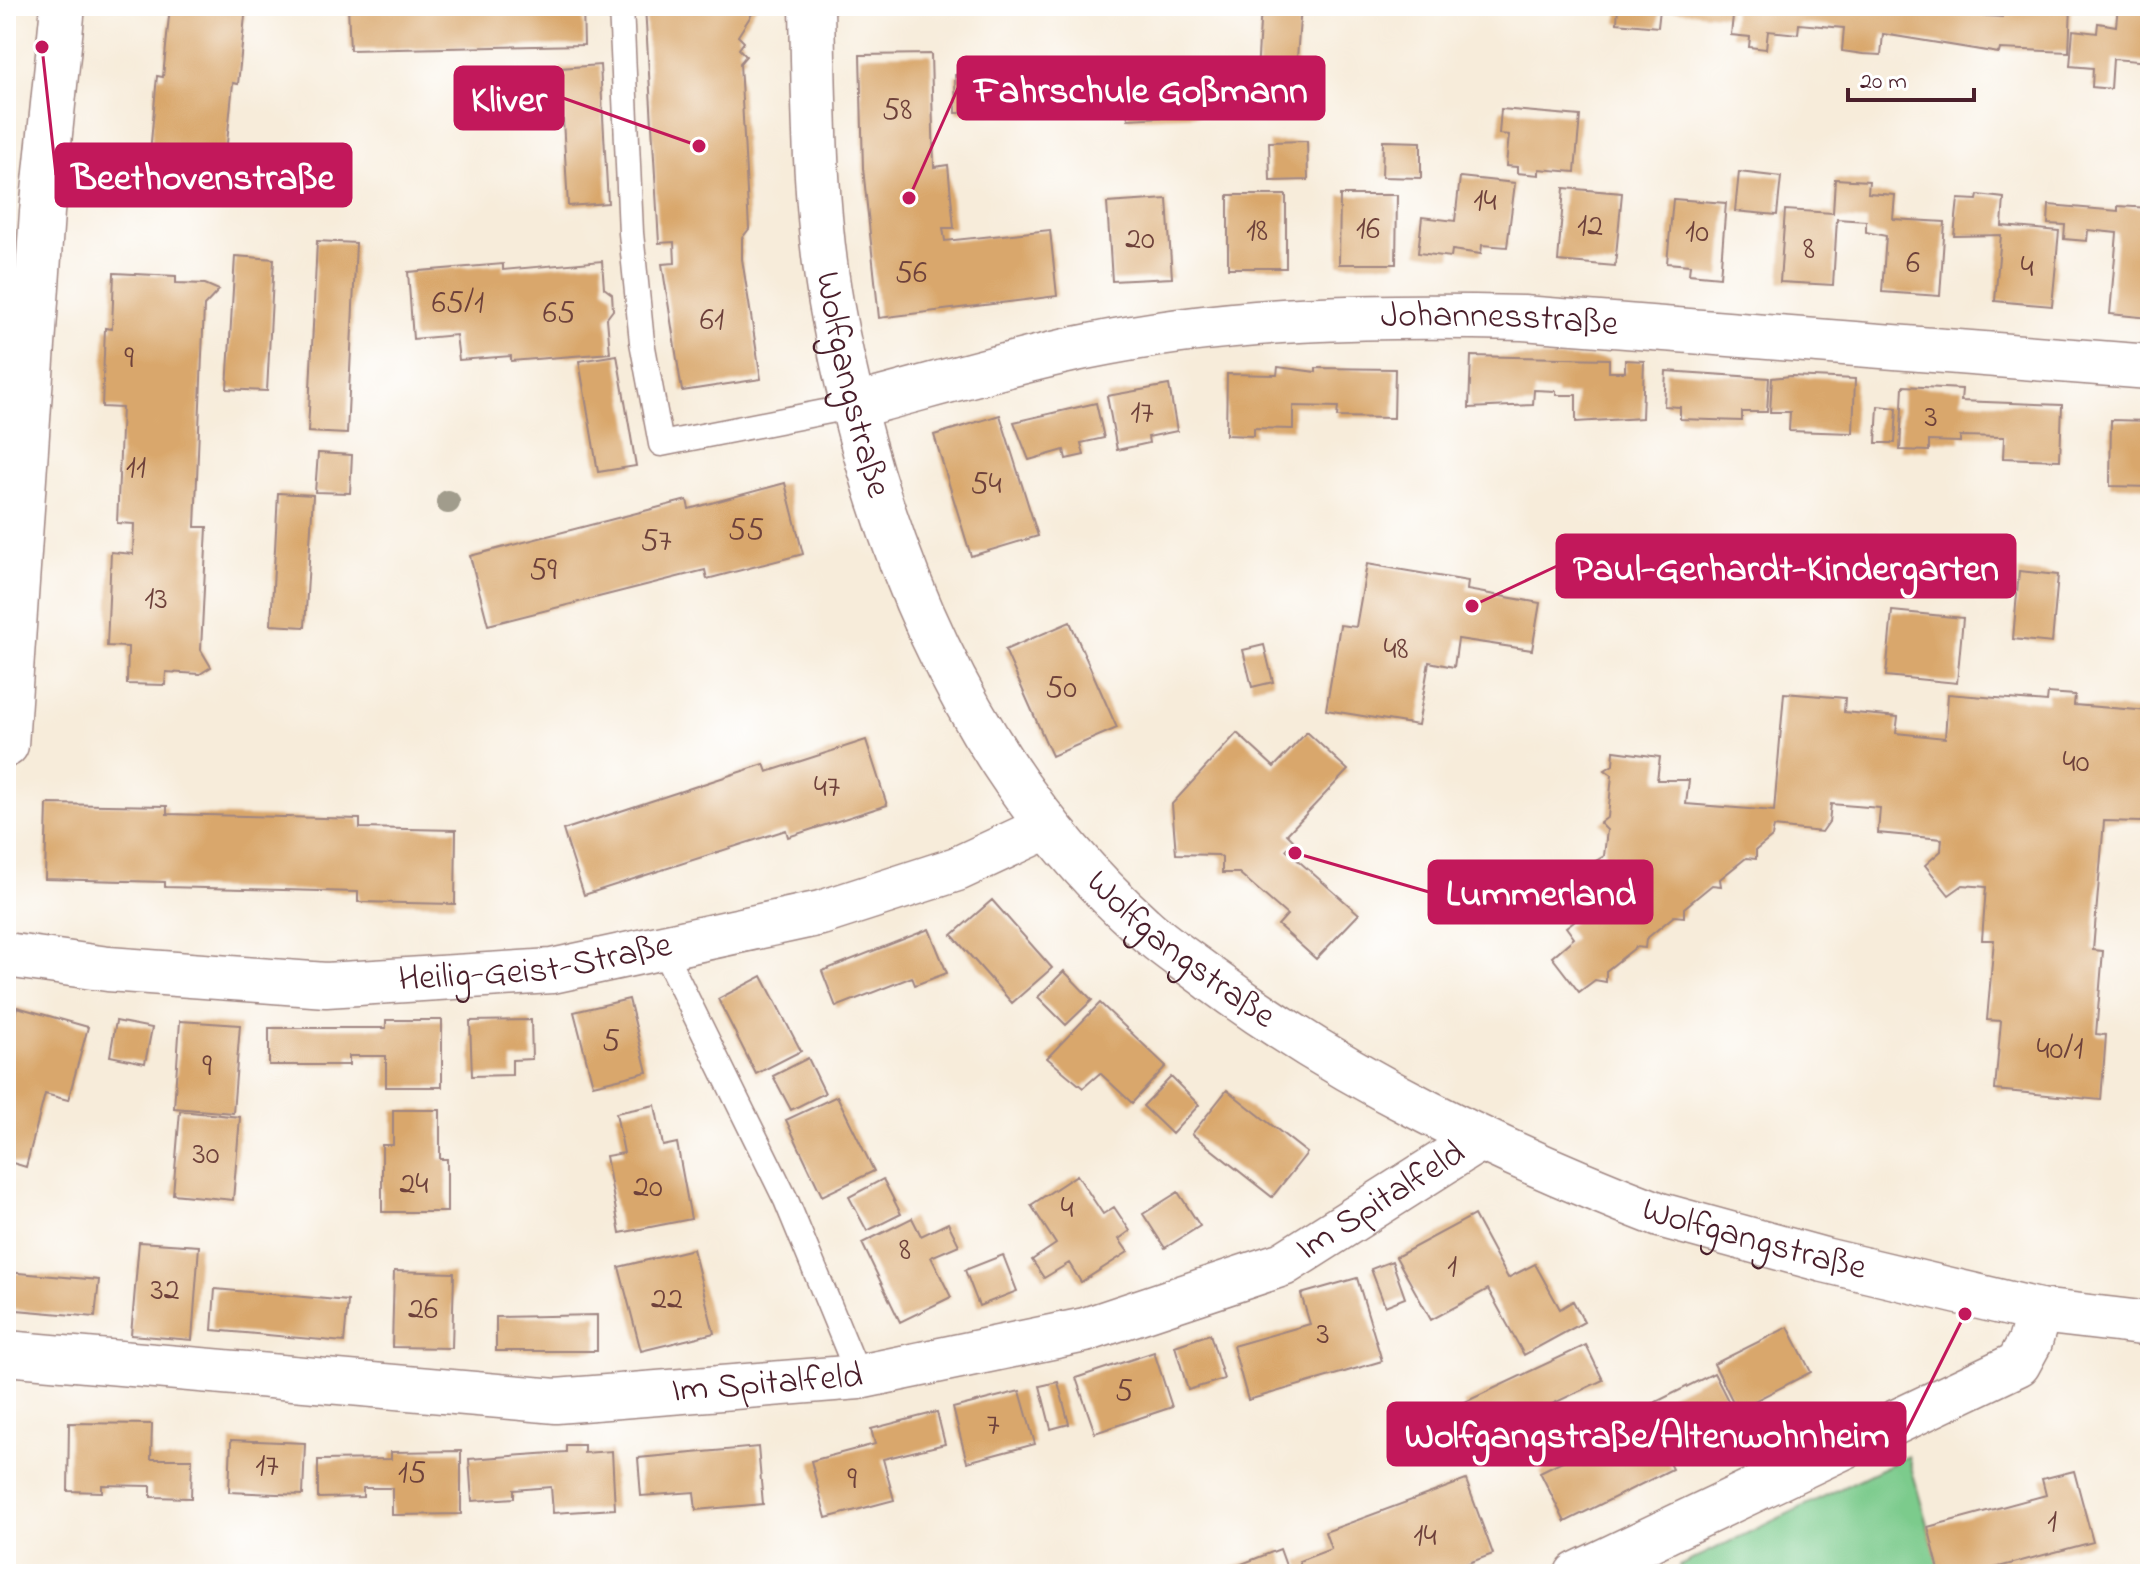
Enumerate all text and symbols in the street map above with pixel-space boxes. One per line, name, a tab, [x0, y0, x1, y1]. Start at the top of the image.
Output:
scale bar	[1848, 52, 1974, 102]
callout: Fahrschule Goßmann	[958, 57, 1324, 119]
text: Fahrschule Goßmann	[972, 65, 1308, 121]
text: 20 m	[1860, 65, 1907, 100]
callout: Kliver	[455, 67, 563, 129]
text: Kliver	[471, 74, 548, 130]
house number: 58	[882, 88, 912, 135]
callout: Beethovenstraße	[56, 144, 351, 206]
text: Beethovenstraße	[69, 152, 336, 208]
house number: 14	[1473, 179, 1497, 226]
house number: 12	[1577, 204, 1603, 251]
house number: 16	[1356, 207, 1380, 254]
house number: 18	[1246, 209, 1268, 256]
house number: 10	[1685, 210, 1709, 257]
house number: 20	[1125, 217, 1155, 264]
house number: 8	[1803, 227, 1815, 274]
house number: 6	[1906, 241, 1920, 288]
house number: 4	[2020, 245, 2034, 292]
house number: 56	[895, 251, 927, 298]
street label: Wolfgangstraße	[800, 268, 904, 505]
house number: 65/1	[432, 281, 484, 328]
street label: Johannesstraße	[1380, 290, 1621, 352]
house number: 65	[543, 291, 575, 338]
house number: 61	[700, 298, 724, 345]
house number: 9	[124, 336, 134, 383]
house number: 17	[1130, 391, 1154, 438]
house number: 3	[1924, 395, 1938, 442]
house number: 11	[126, 446, 146, 493]
house number: 54	[970, 462, 1002, 509]
house number: 55	[728, 508, 764, 555]
house number: 57	[640, 519, 672, 566]
callout: Paul-Gerhardt-Kindergarten	[1557, 535, 2015, 597]
text: Paul-Gerhardt-Kindergarten	[1573, 543, 1999, 599]
house number: 59	[529, 548, 557, 595]
house number: 13	[144, 577, 168, 624]
house number: 48	[1383, 627, 1409, 674]
house number: 50	[1045, 666, 1077, 713]
house number: 40	[2062, 740, 2090, 787]
house number: 47	[814, 765, 840, 812]
street label: Wolfgangstraße	[1073, 858, 1286, 1044]
callout: Lummerland	[1429, 861, 1652, 923]
text: Lummerland	[1446, 868, 1637, 924]
street label: Heilig-Geist-Straße	[397, 919, 678, 1007]
house number: 5	[602, 1019, 620, 1066]
house number: 40/1	[2036, 1027, 2084, 1074]
house number: 9	[202, 1044, 212, 1091]
street label: Im Spitalfeld	[1286, 1128, 1476, 1275]
house number: 30	[192, 1132, 220, 1179]
house number: 24	[399, 1162, 429, 1209]
house number: 20	[633, 1165, 663, 1212]
street label: Wolfgangstraße	[1633, 1184, 1872, 1296]
house number: 4	[1060, 1186, 1074, 1233]
house number: 8	[899, 1228, 911, 1275]
house number: 1	[1447, 1245, 1457, 1292]
house number: 32	[150, 1268, 180, 1315]
house number: 22	[651, 1277, 683, 1324]
house number: 26	[408, 1287, 438, 1334]
house number: 3	[1316, 1312, 1330, 1359]
street label: Im Spitalfeld	[670, 1350, 865, 1418]
house number: 5	[1115, 1369, 1133, 1416]
house number: 7	[986, 1403, 1000, 1450]
callout: Wolfgangstraße/Altenwohnheim	[1388, 1403, 1905, 1465]
text: Wolfgangstraße/Altenwohnheim	[1405, 1410, 1889, 1466]
house number: 17	[255, 1444, 279, 1491]
house number: 15	[398, 1451, 426, 1498]
house number: 9	[847, 1457, 857, 1504]
house number: 1	[2047, 1500, 2057, 1547]
house number: 14	[1413, 1514, 1437, 1561]

